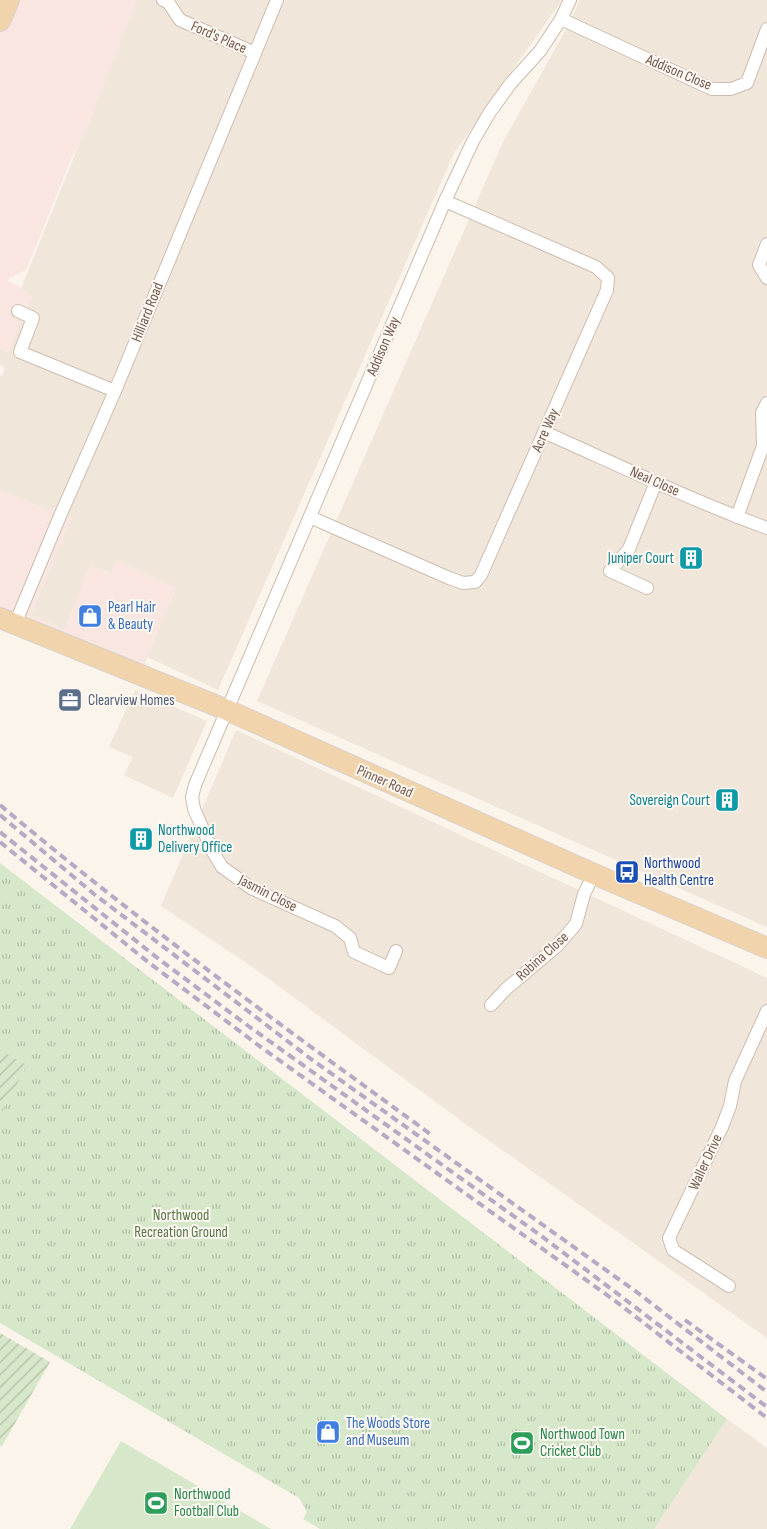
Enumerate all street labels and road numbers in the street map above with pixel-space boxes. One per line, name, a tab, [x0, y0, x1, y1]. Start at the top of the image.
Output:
street label: Ford's Place	[188, 17, 250, 58]
street label: Addison Close	[642, 50, 715, 95]
street label: Hilliard Road	[127, 280, 168, 345]
street label: Addison Way	[362, 313, 405, 380]
street label: Acre Way	[527, 405, 564, 456]
street label: Neal Close	[627, 462, 683, 501]
street label: Pinner Road	[354, 761, 416, 802]
street label: Jasmin Close	[234, 870, 300, 916]
street label: Robina Close	[512, 928, 573, 985]
street label: Waller Drive	[684, 1131, 727, 1193]

